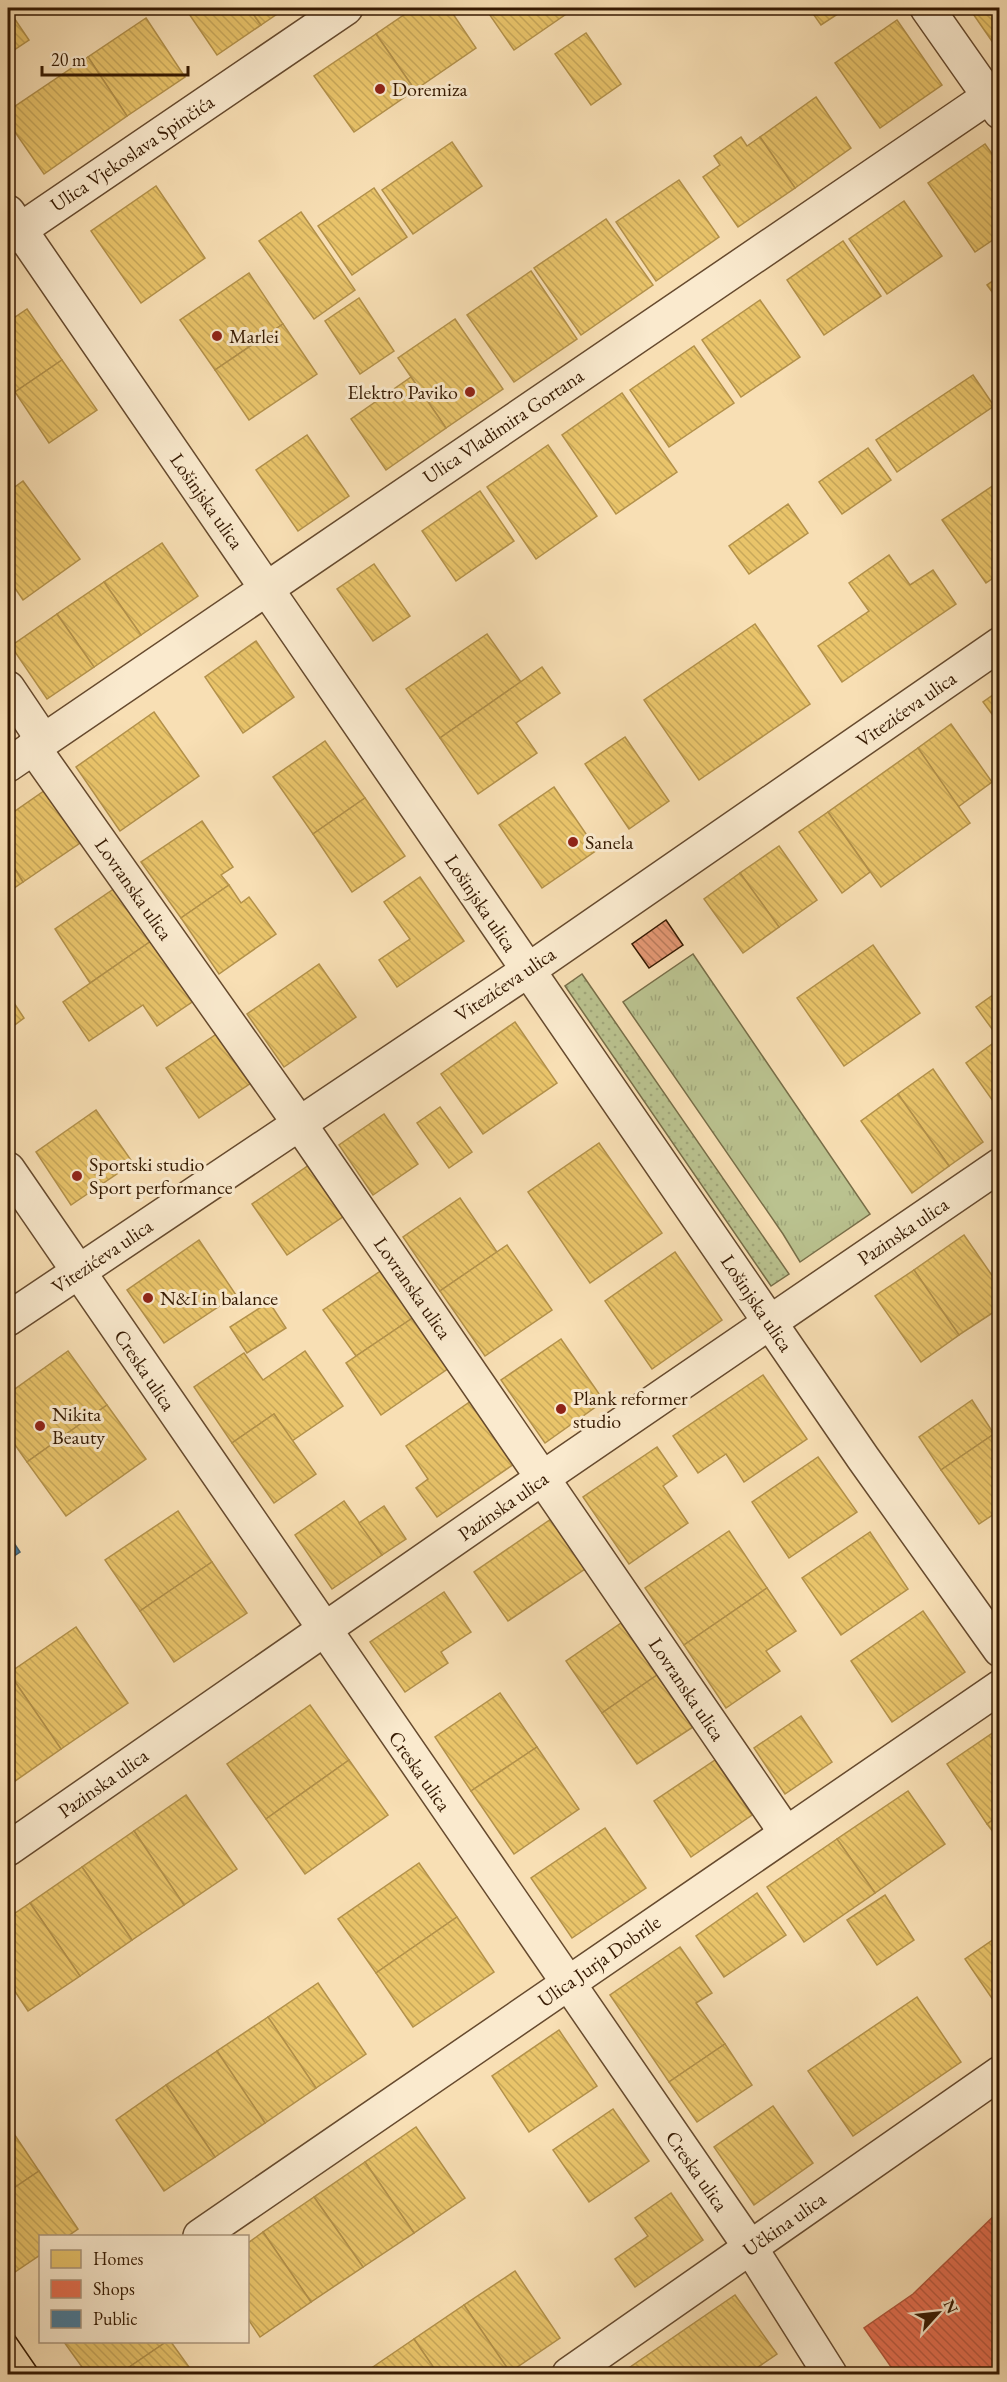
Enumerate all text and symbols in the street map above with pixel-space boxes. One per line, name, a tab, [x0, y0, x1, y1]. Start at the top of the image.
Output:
scale bar	[42, 39, 188, 77]
text: 20 m	[51, 48, 86, 71]
place label: Doremiza	[392, 76, 467, 102]
marker: Doremiza	[373, 82, 387, 96]
street label: Ulica Vjekoslava Spinčića	[45, 89, 219, 217]
place label: Marlei	[229, 323, 279, 349]
marker: Marlei	[210, 329, 224, 343]
street label: Ulica Vladimira Gortana	[418, 362, 588, 490]
place label: Elektro Paviko	[347, 379, 458, 405]
marker: Elektro Paviko	[463, 385, 477, 399]
street label: Lošinjska ulica	[164, 448, 250, 554]
street label: Vitezićeva ulica	[851, 665, 961, 753]
place label: Sanela	[585, 829, 633, 855]
street label: Lovranska ulica	[89, 833, 179, 945]
marker: Sanela	[566, 835, 580, 849]
street label: Lošinjska ulica	[439, 849, 523, 957]
street label: Vitezićeva ulica	[449, 941, 561, 1027]
place label: Sportski studio Sport performance	[89, 1151, 233, 1200]
marker: Sportski studio Sport performance	[70, 1169, 84, 1183]
street label: Pazinska ulica	[852, 1191, 954, 1271]
street label: Vitezićeva ulica	[46, 1213, 158, 1299]
street label: Lovranska ulica	[368, 1232, 458, 1344]
street label: Lošinjska ulica	[715, 1249, 799, 1357]
place label: N&I in balance	[160, 1285, 278, 1311]
marker: N&I in balance	[141, 1291, 155, 1305]
street label: Creska ulica	[108, 1324, 182, 1416]
place label: Plank reformer studio	[573, 1385, 688, 1434]
place label: Nikita Beauty	[52, 1401, 105, 1450]
marker: Plank reformer studio	[554, 1402, 568, 1416]
marker: Nikita Beauty	[33, 1419, 47, 1433]
street label: Pazinska ulica	[453, 1465, 553, 1547]
street label: Lovranska ulica	[643, 1632, 731, 1746]
street label: Creska ulica	[383, 1726, 457, 1816]
street label: Pazinska ulica	[53, 1742, 153, 1824]
street label: Ulica Jurja Dobrile	[532, 1909, 666, 2013]
street label: Creska ulica	[660, 2126, 734, 2216]
street label: Učkina ulica	[737, 2186, 831, 2262]
legend	[39, 2235, 249, 2343]
text: Homes	[93, 2247, 144, 2270]
text: Shops	[93, 2277, 135, 2300]
north arrow	[908, 2283, 968, 2343]
text: N	[939, 2296, 963, 2317]
text: Public	[93, 2307, 137, 2330]

